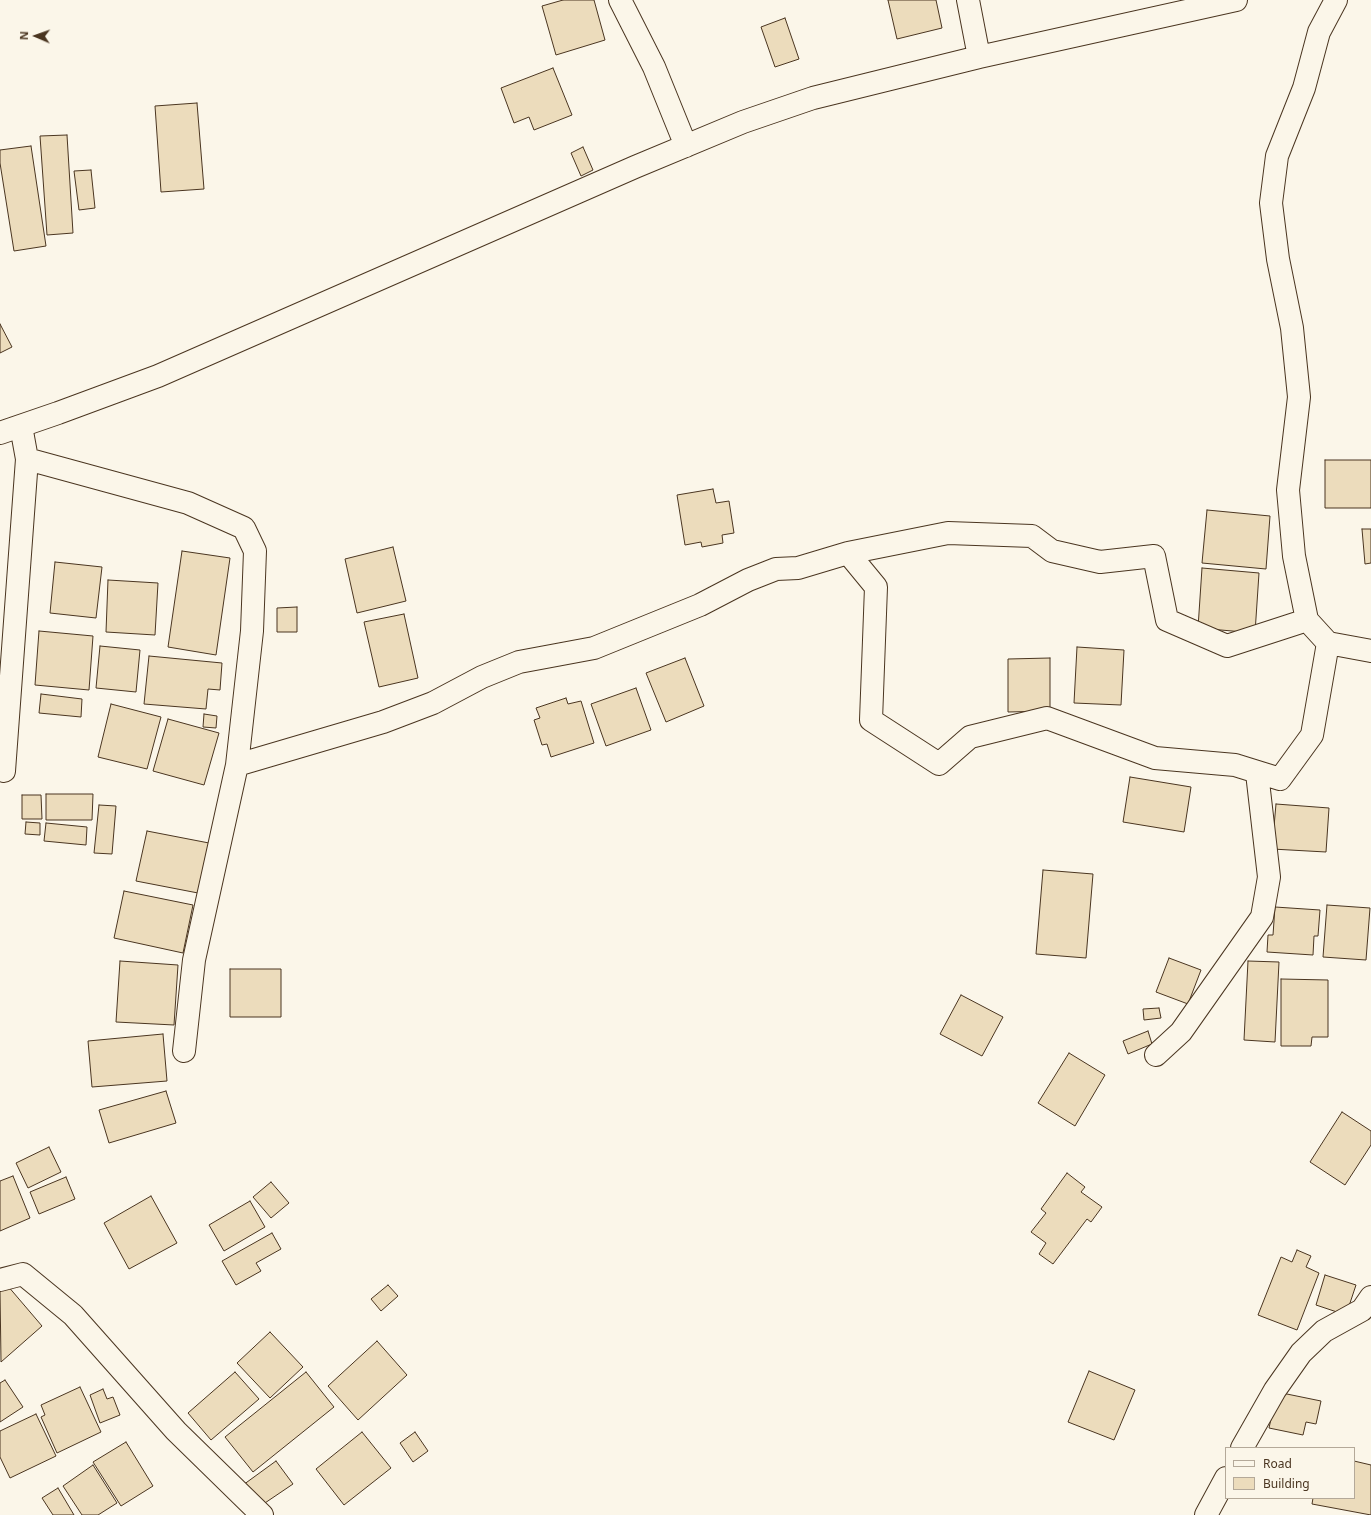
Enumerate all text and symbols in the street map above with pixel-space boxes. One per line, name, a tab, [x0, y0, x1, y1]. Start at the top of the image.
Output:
north arrow	[16, 16, 56, 56]
text: N	[16, 31, 31, 40]
legend	[1225, 1447, 1355, 1499]
text: Road	[1263, 1455, 1292, 1472]
text: Building	[1263, 1475, 1310, 1492]

